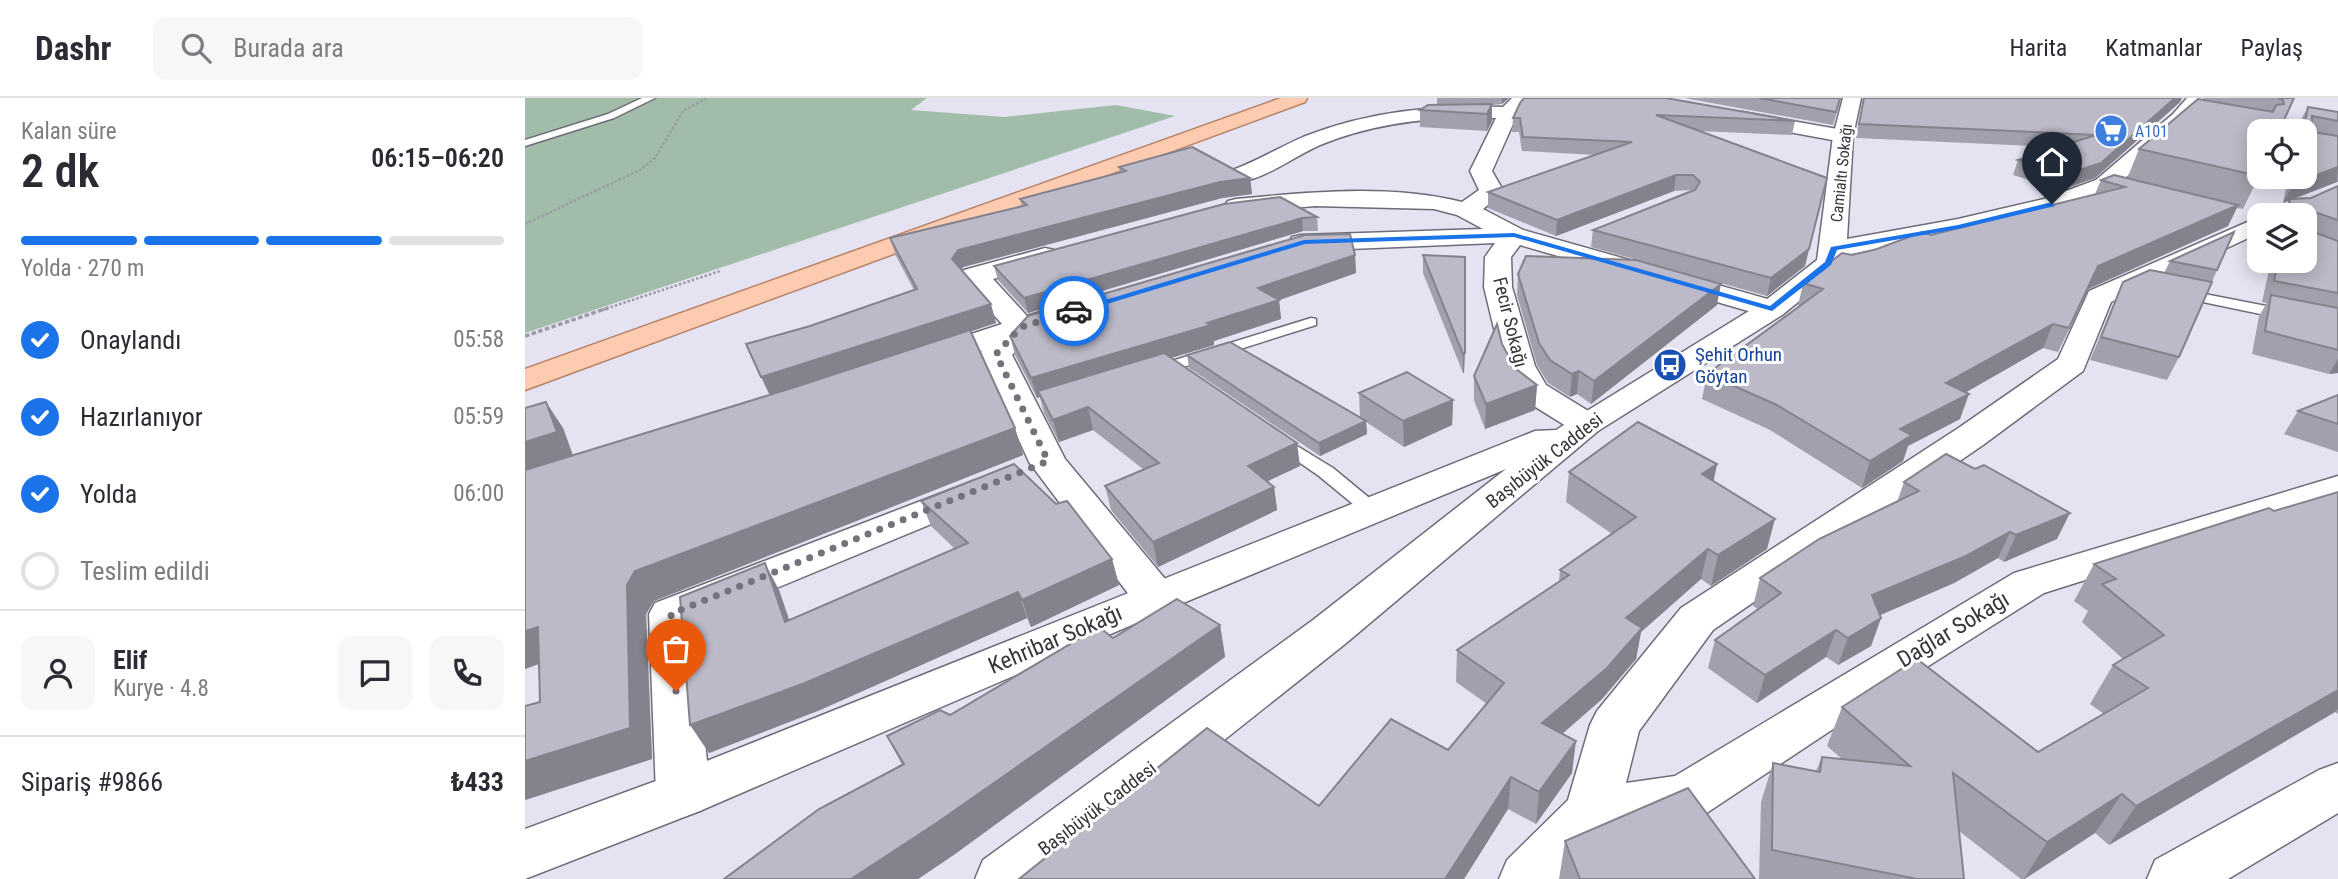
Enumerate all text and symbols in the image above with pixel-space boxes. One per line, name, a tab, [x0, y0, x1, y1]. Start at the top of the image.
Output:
search box	[153, 17, 643, 80]
text: Dashr	[35, 29, 111, 68]
icon: search	[177, 29, 215, 67]
text: Burada ara	[233, 33, 344, 63]
text: Harita	[2010, 34, 2067, 62]
text: Katmanlar	[2105, 34, 2203, 62]
text: Paylaş	[2241, 34, 2303, 62]
supermarket icon: A101	[2092, 112, 2130, 150]
text: Kalan süre	[21, 118, 116, 145]
map controls	[2247, 119, 2317, 273]
button: locate	[2247, 119, 2317, 189]
place label: A101	[2135, 122, 2168, 141]
street label: Camialtı Sokağı	[1827, 123, 1856, 223]
pin	[2022, 132, 2082, 204]
text: 06:15–06:20	[371, 143, 504, 173]
icon: home	[2033, 143, 2071, 181]
text: 2 dk	[21, 144, 99, 198]
button: layers	[2247, 203, 2317, 273]
text: Yolda · 270 m	[21, 255, 144, 282]
street label: Fecir Sokağı	[1488, 275, 1533, 370]
courier	[1039, 276, 1109, 346]
icon: car	[1055, 292, 1093, 330]
icon: check	[21, 321, 59, 359]
text: Onaylandı	[80, 325, 181, 355]
text: 05:58	[453, 326, 504, 353]
place label: Şehit Orhun Göytan	[1695, 343, 1782, 388]
bus stop icon: Şehit Orhun Göytan	[1651, 346, 1689, 384]
icon: check	[21, 398, 59, 436]
text: Hazırlanıyor	[80, 402, 203, 432]
text: 05:59	[453, 403, 504, 430]
street label: Başıbüyük Caddesi	[1481, 408, 1607, 513]
icon: check	[21, 475, 59, 513]
text: Yolda	[80, 479, 137, 509]
text: 06:00	[453, 480, 504, 507]
text: Teslim edildi	[80, 556, 210, 586]
street label: Dağlar Sokağı	[1892, 585, 2014, 673]
street label: Kehribar Sokağı	[984, 599, 1126, 680]
pin	[646, 619, 706, 691]
icon: bag	[657, 630, 695, 668]
button: person	[21, 636, 95, 710]
button: chat	[338, 636, 412, 710]
button: phone	[430, 636, 504, 710]
text: Elif	[113, 645, 147, 675]
text: Kurye · 4.8	[113, 675, 209, 702]
street label: Başıbüyük Caddesi	[1034, 757, 1161, 860]
text: Sipariş #9866	[21, 767, 163, 797]
text: ₺433	[451, 767, 504, 797]

